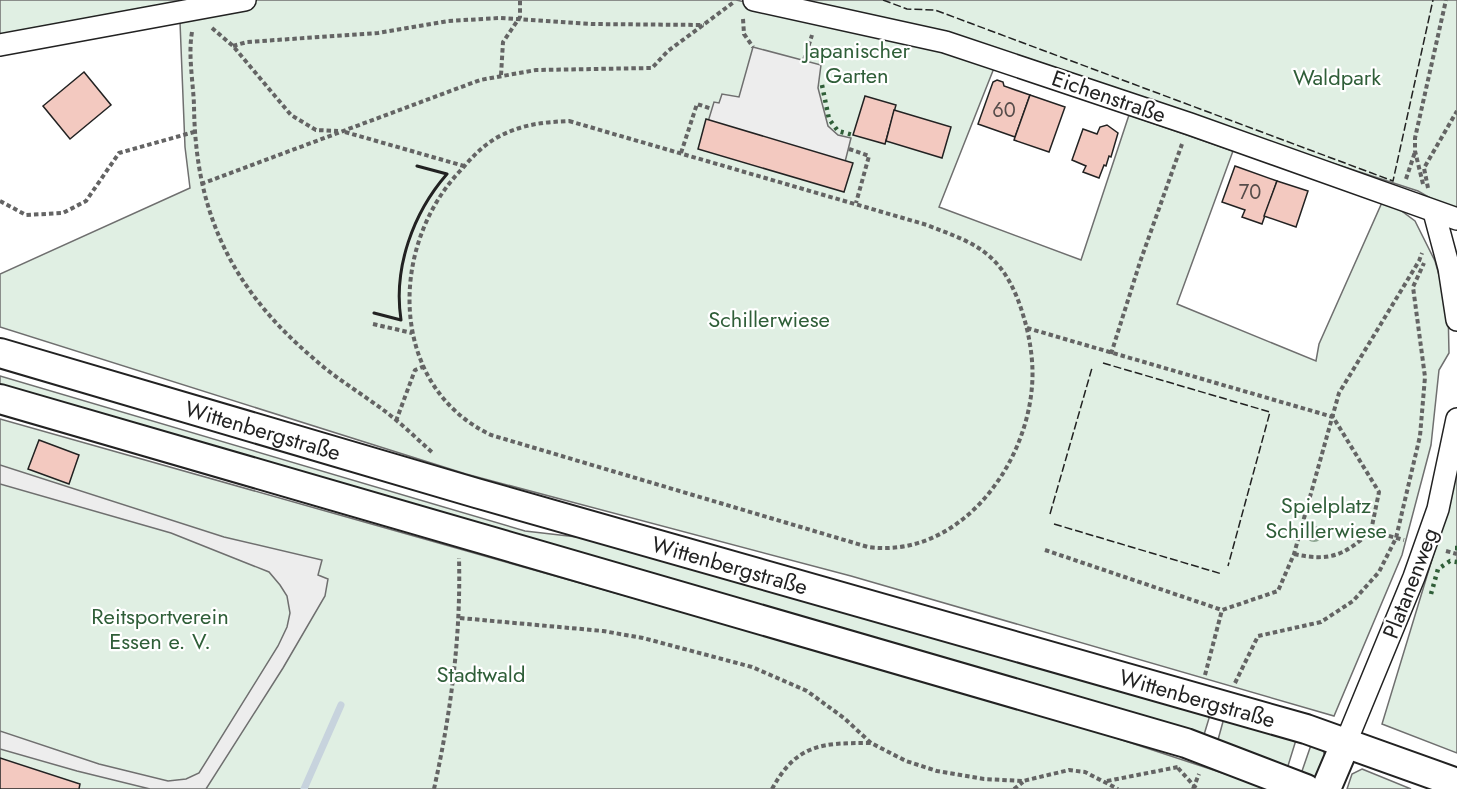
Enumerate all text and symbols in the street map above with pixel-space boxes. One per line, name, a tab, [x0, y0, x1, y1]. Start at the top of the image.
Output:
park label: Japanischer Garten	[801, 34, 910, 91]
park label: Waldpark	[1293, 61, 1381, 93]
street label: Eichenstraße	[1048, 62, 1170, 130]
house number: 60	[992, 96, 1016, 125]
house number: 70	[1239, 178, 1261, 207]
park label: Schillerwiese	[708, 303, 830, 335]
street label: Wittenbergstraße	[181, 392, 344, 468]
park label: Spielplatz Schillerwiese	[1265, 489, 1387, 546]
street label: Platanenweg	[1374, 523, 1446, 643]
street label: Wittenbergstraße	[648, 528, 811, 603]
park label: Reitsportverein Essen e. V.	[91, 600, 229, 657]
park label: Stadtwald	[437, 658, 525, 690]
street label: Wittenbergstraße	[1116, 661, 1279, 735]

